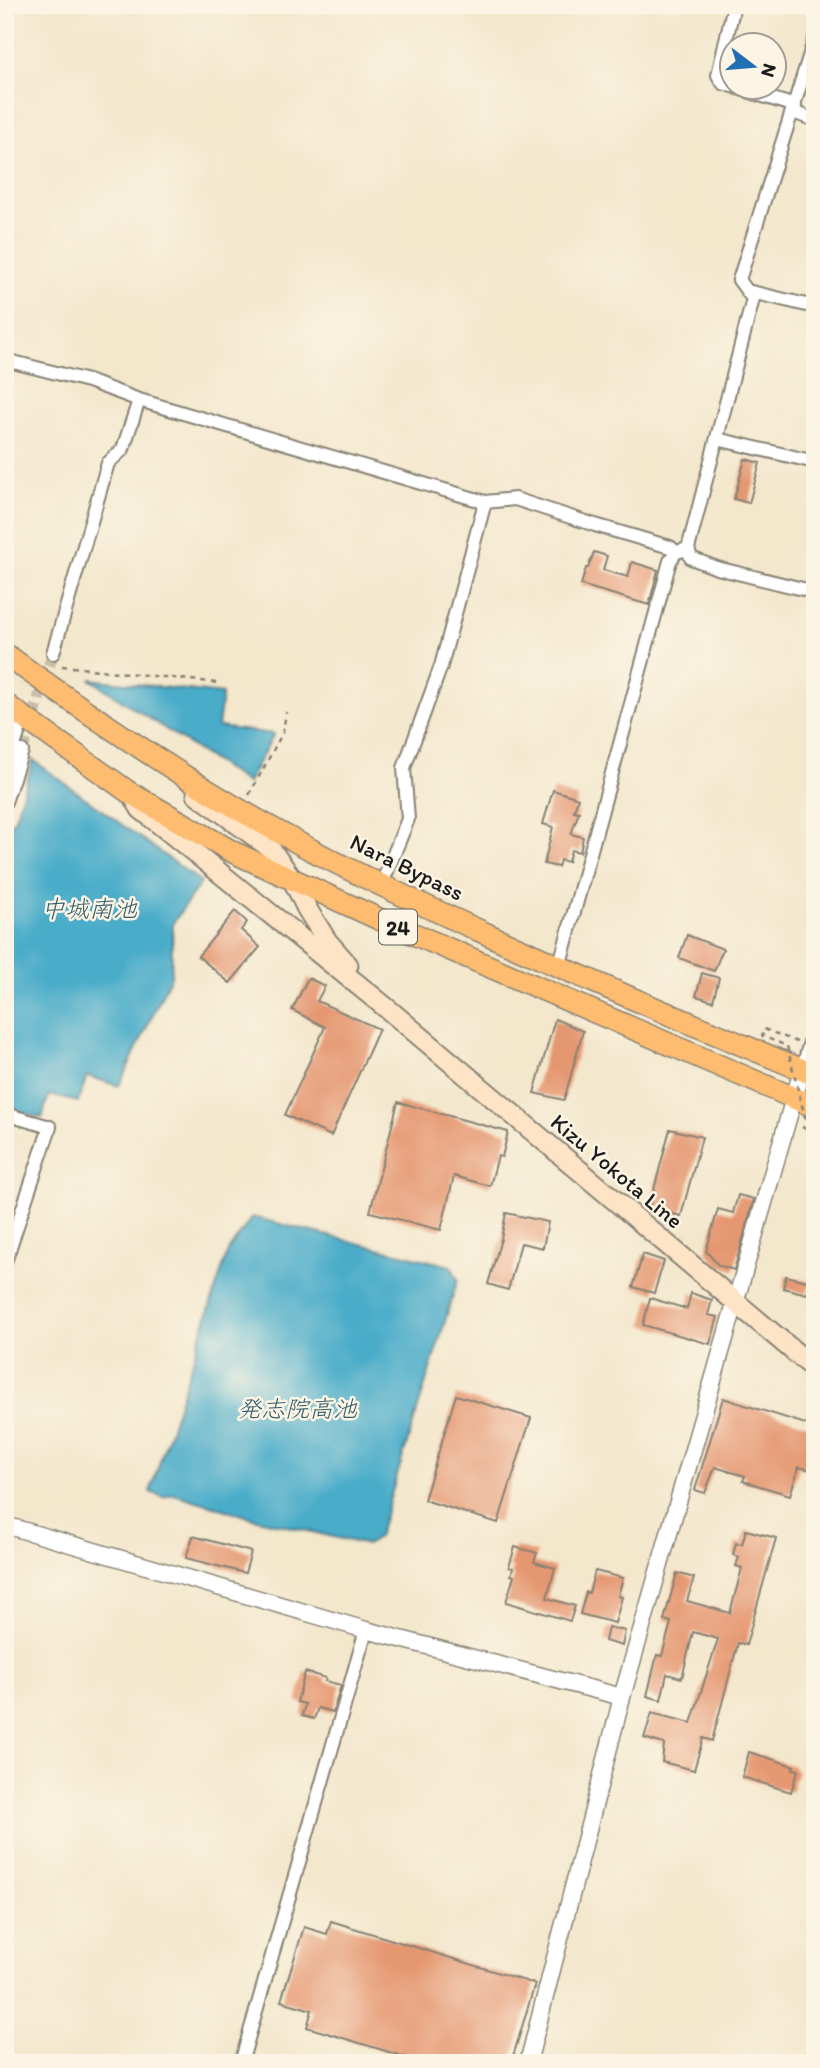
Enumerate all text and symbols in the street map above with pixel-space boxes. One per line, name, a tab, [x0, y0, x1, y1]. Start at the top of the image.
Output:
north arrow	[718, 32, 788, 102]
text: N	[756, 61, 782, 80]
street label: Nara Bypass	[346, 827, 468, 907]
water label: 中城南池	[41, 894, 138, 923]
road number: 24	[379, 909, 417, 944]
street label: Kizu Yokota Line	[545, 1108, 689, 1234]
water label: 発志院高池	[237, 1394, 358, 1423]

